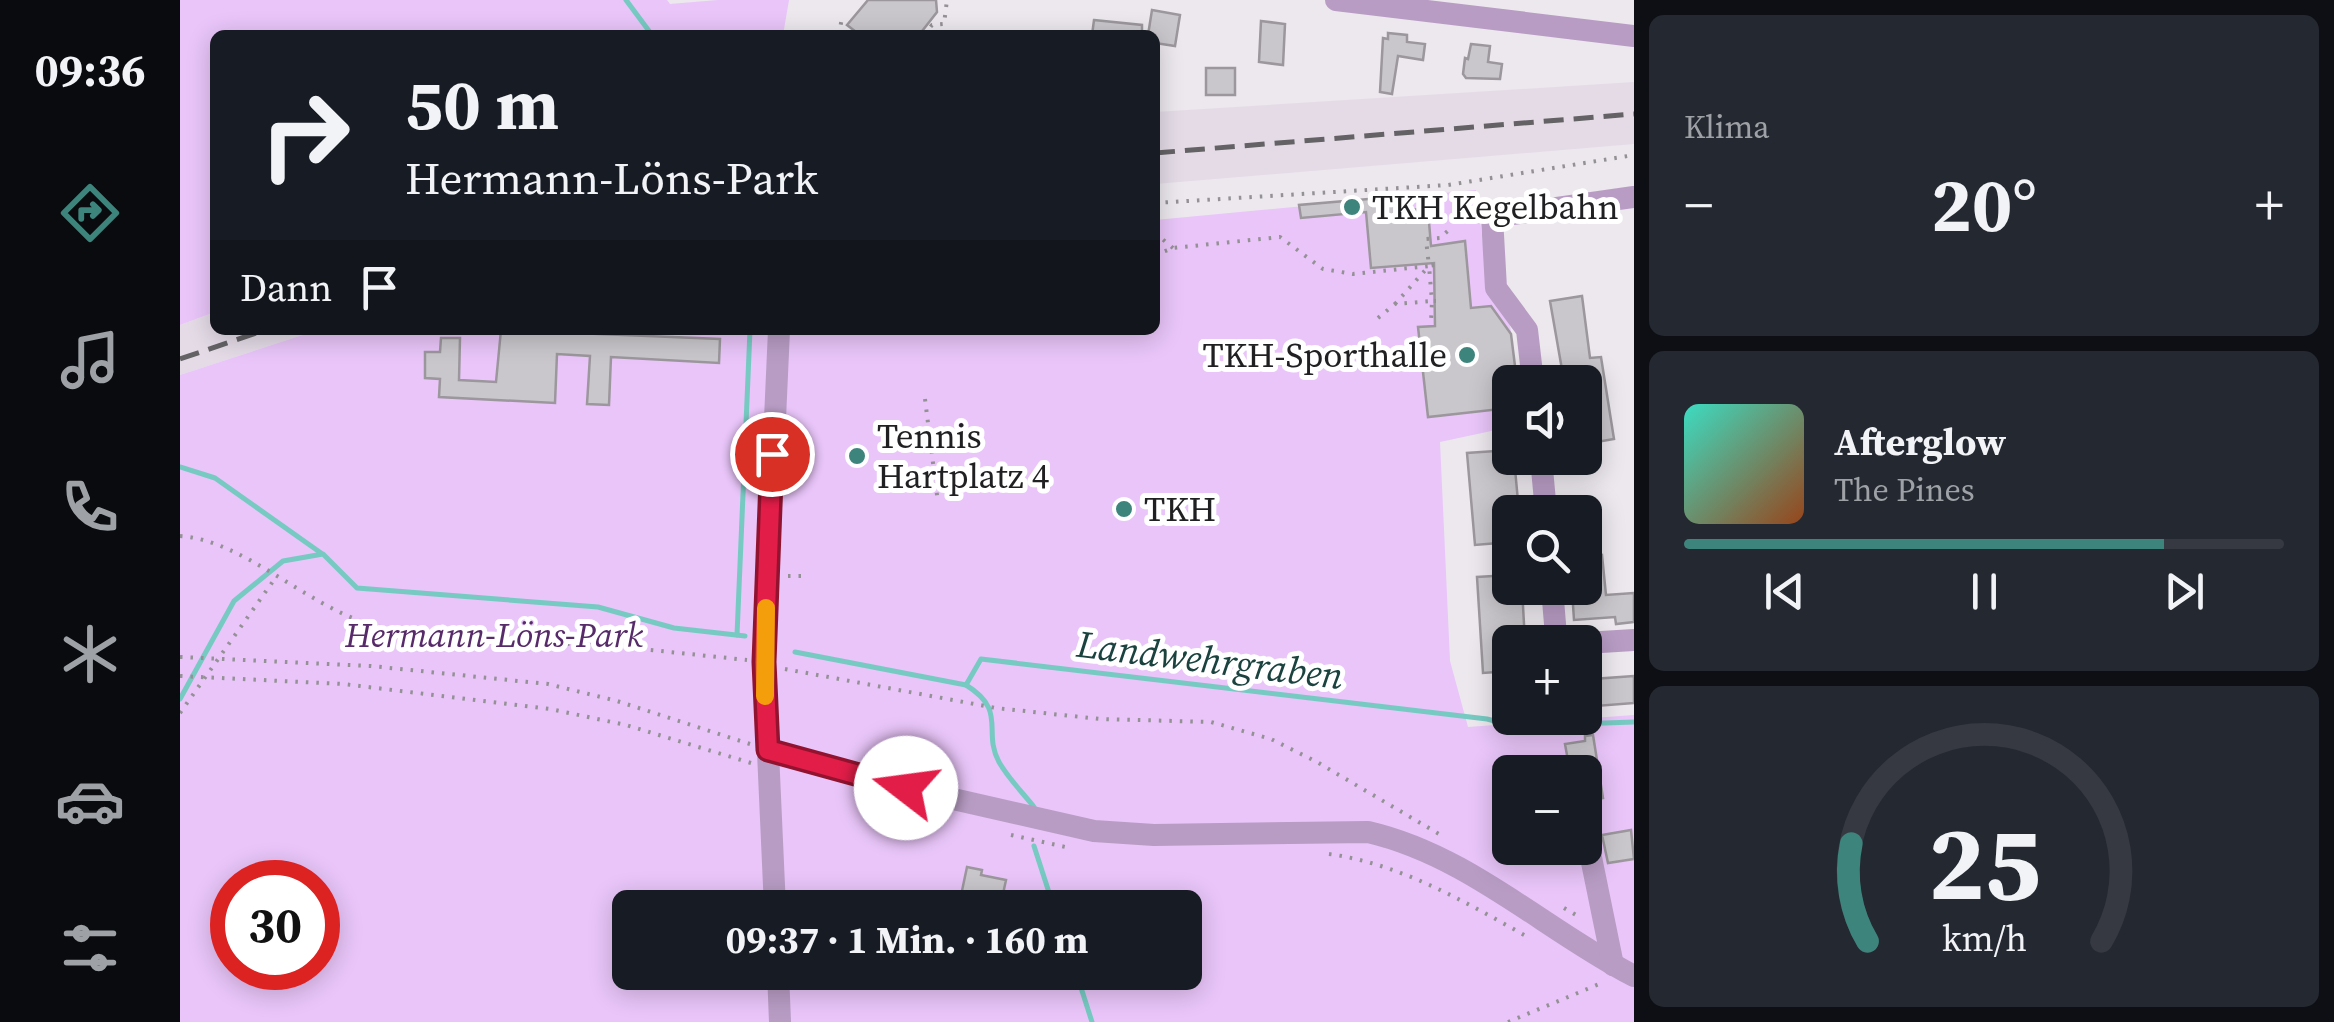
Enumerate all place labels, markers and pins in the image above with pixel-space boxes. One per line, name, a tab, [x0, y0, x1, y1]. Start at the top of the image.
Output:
place label: TKH Kegelbahn	[1372, 183, 1619, 231]
marker: TKH Kegelbahn	[1341, 196, 1363, 218]
place label: TKH-Sporthalle	[1202, 331, 1447, 379]
marker: TKH-Sporthalle	[1456, 344, 1478, 366]
pin	[730, 412, 815, 497]
place label: Tennis Hartplatz 4	[877, 412, 1049, 500]
marker: Tennis Hartplatz 4	[846, 445, 868, 467]
place label: TKH	[1144, 485, 1216, 533]
marker: TKH	[1113, 498, 1135, 520]

